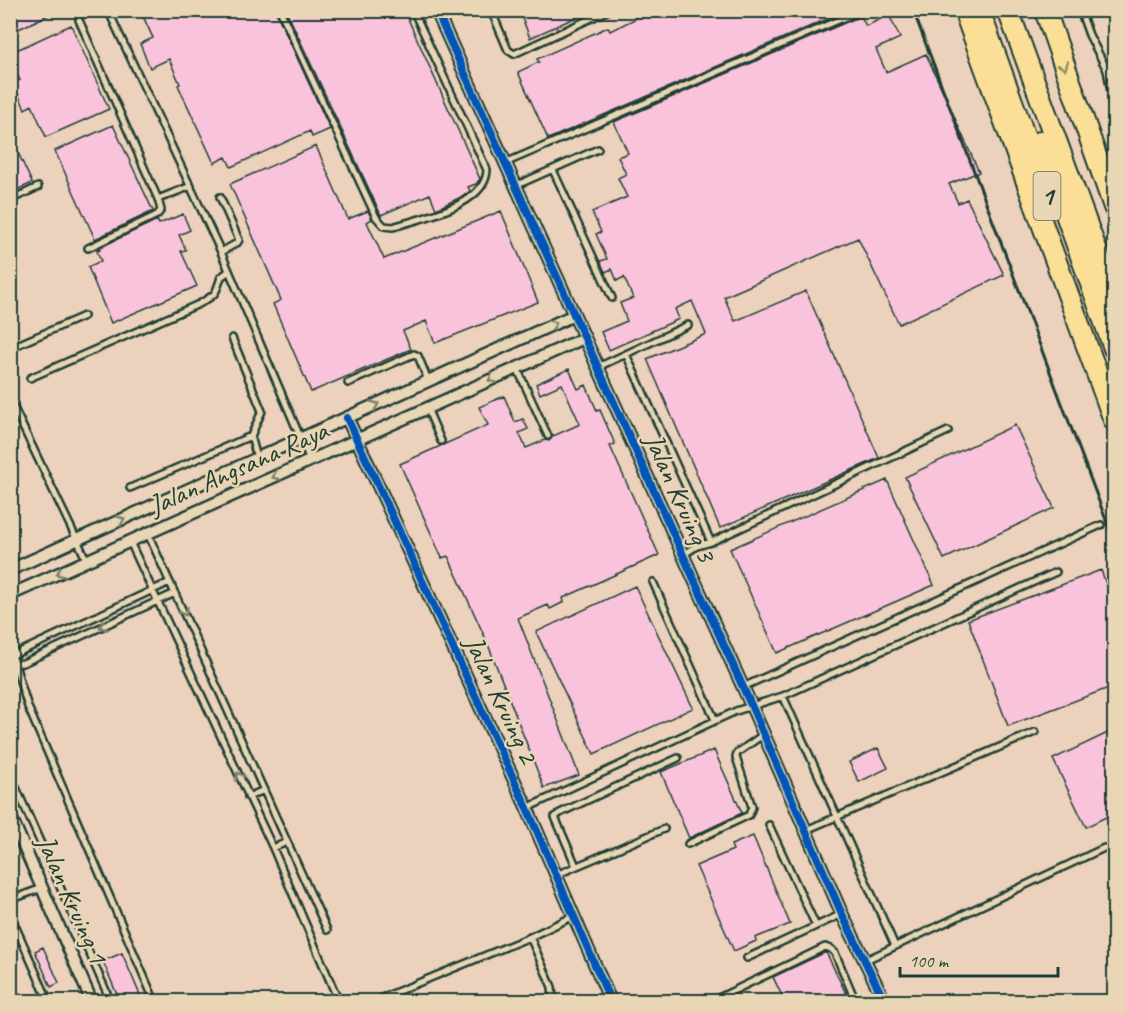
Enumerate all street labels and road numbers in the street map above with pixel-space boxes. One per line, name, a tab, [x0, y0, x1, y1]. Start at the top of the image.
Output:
road number: 1	[1034, 172, 1060, 220]
street label: Jalan Angsana Raya	[141, 412, 335, 523]
street label: Jalan Kruing 3	[636, 426, 725, 569]
street label: Jalan Kruing 2	[456, 628, 547, 771]
street label: Jalan Kruing 1	[28, 828, 117, 970]

